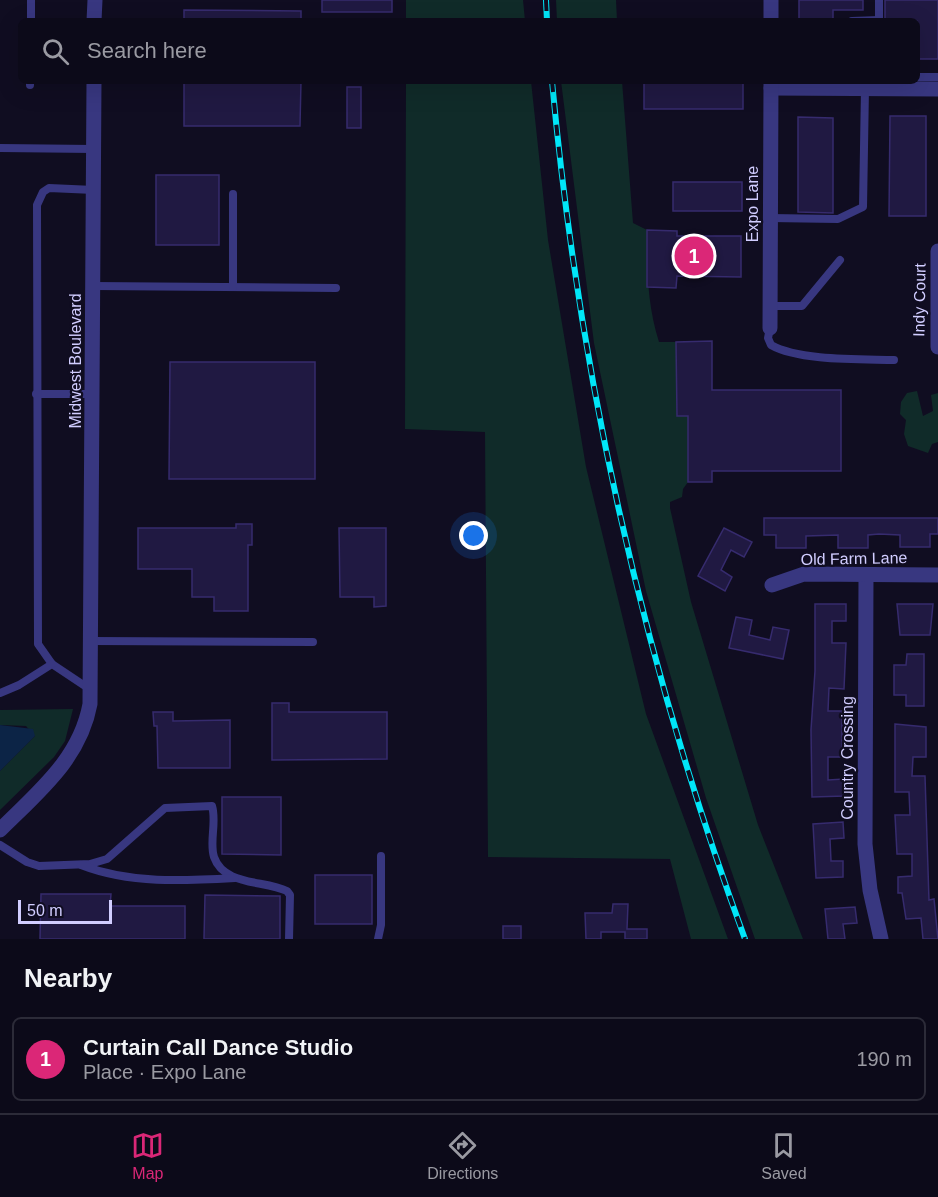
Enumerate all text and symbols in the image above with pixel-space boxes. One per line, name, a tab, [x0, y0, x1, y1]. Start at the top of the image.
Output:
search box	[18, 18, 920, 84]
icon: search	[39, 35, 72, 68]
text: Search here	[87, 38, 207, 63]
street label: Expo Lane	[744, 166, 761, 242]
pin: 1	[674, 234, 714, 278]
street label: Indy Court	[910, 262, 929, 337]
street label: Midwest Boulevard	[67, 293, 84, 429]
your location	[459, 521, 488, 550]
street label: Old Farm Lane	[801, 549, 908, 568]
street label: Country Crossing	[839, 696, 856, 820]
scale bar	[18, 897, 112, 924]
text: 50 m	[27, 902, 63, 919]
text: Nearby	[24, 963, 112, 993]
text: Curtain Call Dance Studio	[83, 1035, 353, 1060]
text: 1	[40, 1048, 51, 1070]
text: 190 m	[856, 1048, 912, 1070]
text: Place · Expo Lane	[83, 1061, 246, 1083]
tab: Map	[131, 1129, 164, 1183]
tab: Directions	[427, 1129, 498, 1183]
tab: Saved	[761, 1129, 807, 1183]

